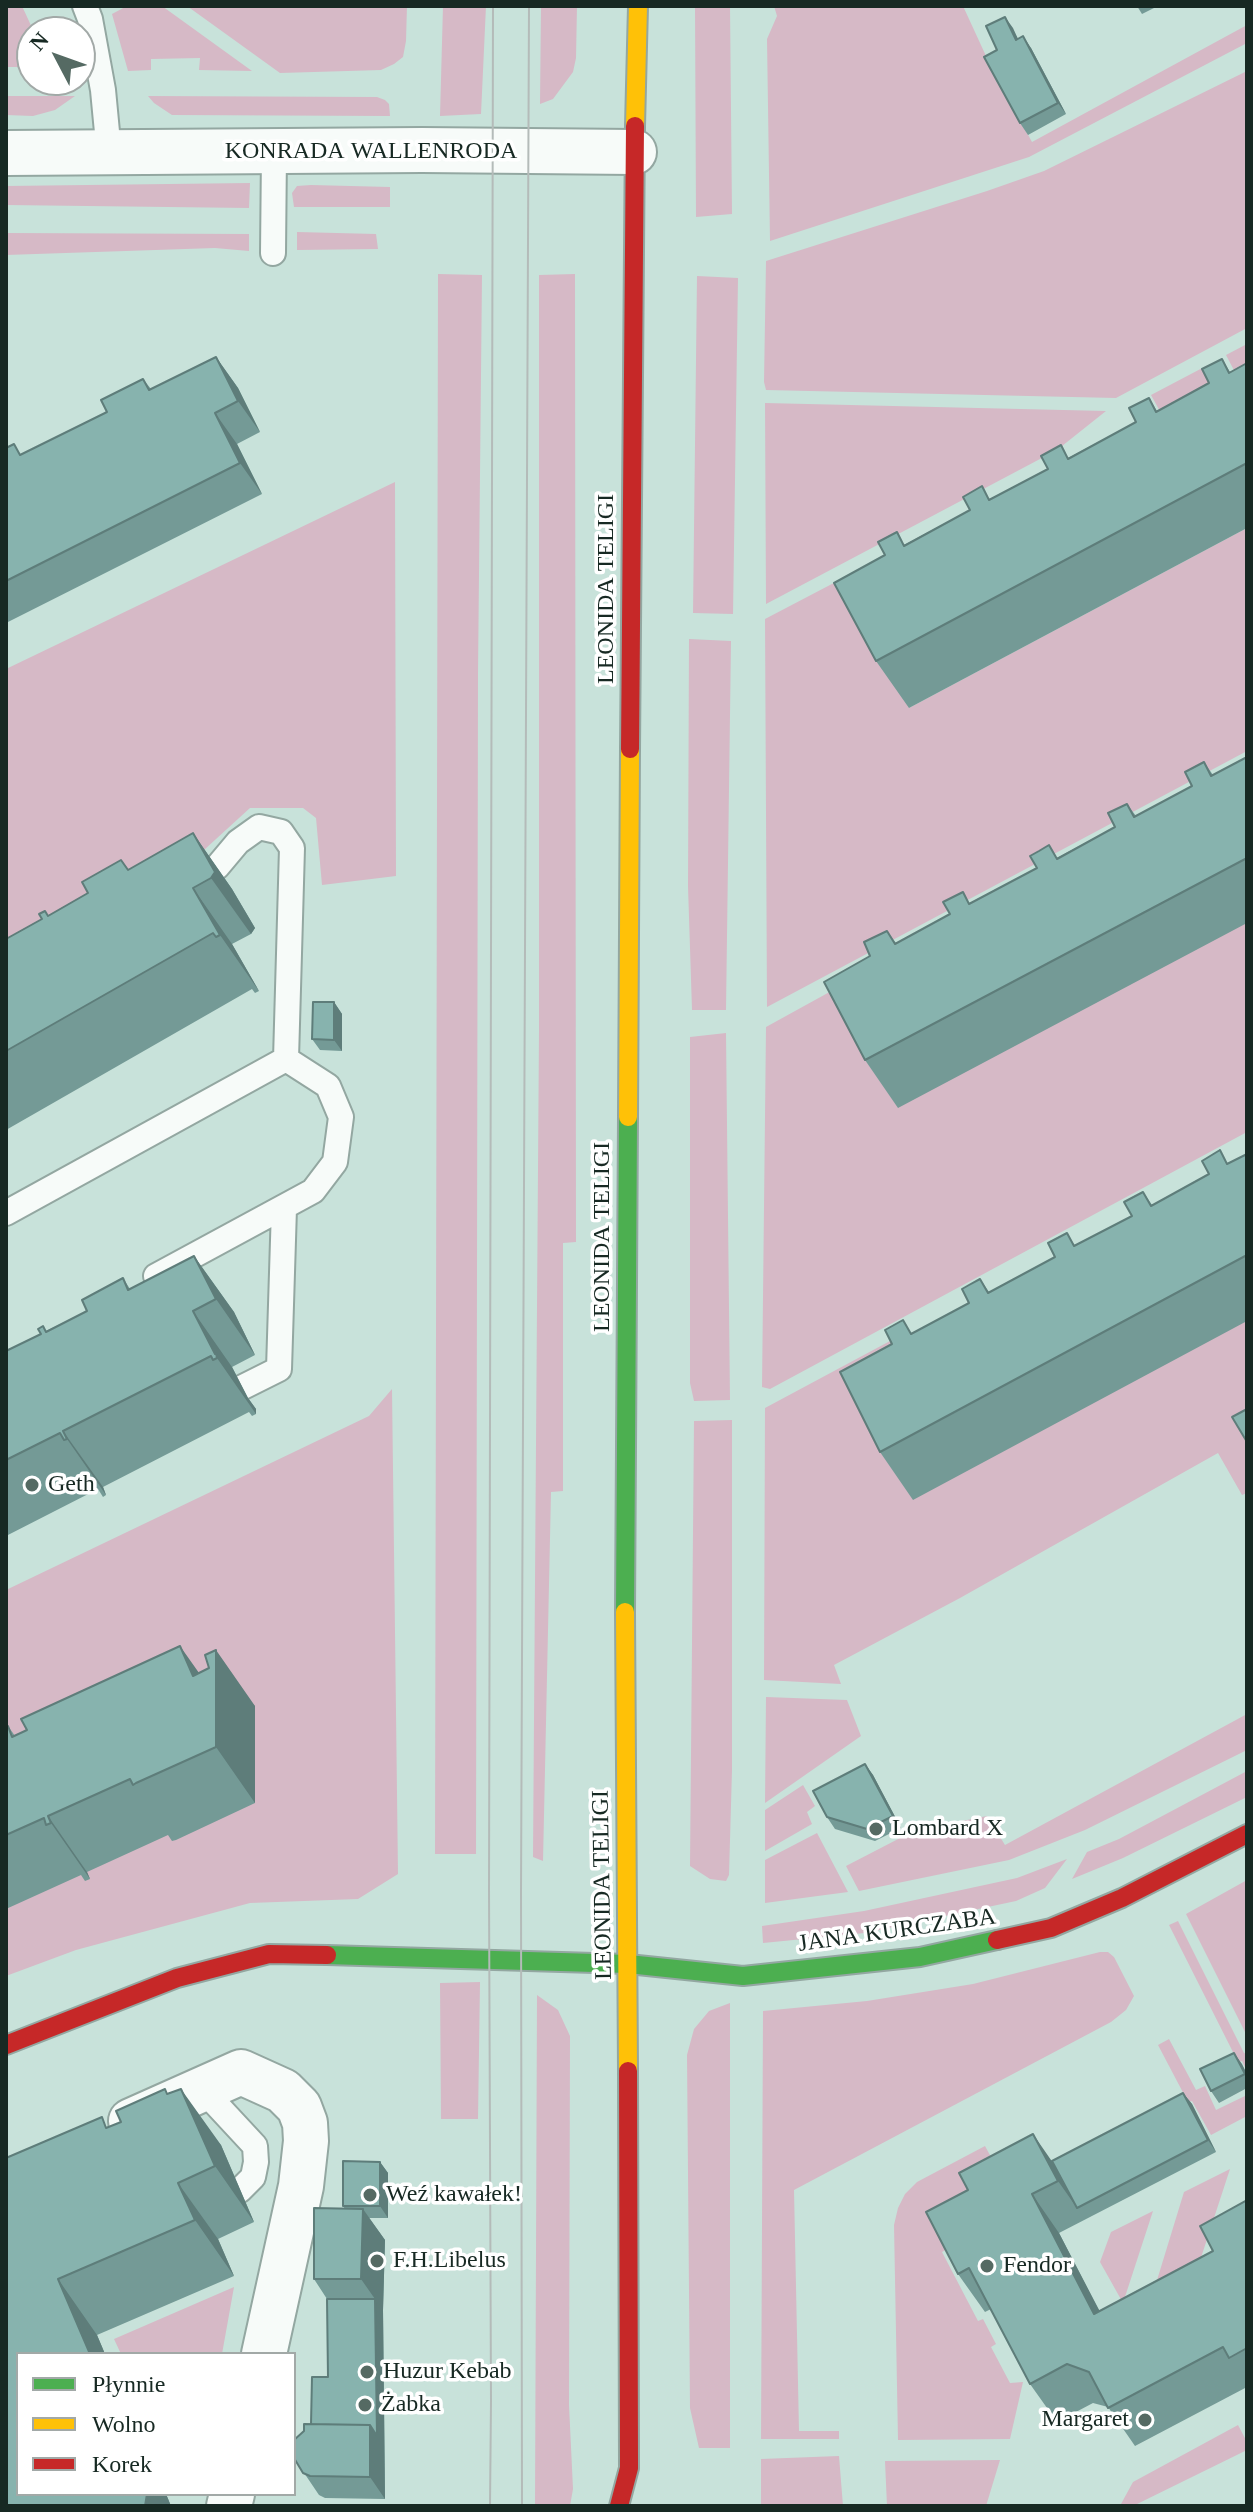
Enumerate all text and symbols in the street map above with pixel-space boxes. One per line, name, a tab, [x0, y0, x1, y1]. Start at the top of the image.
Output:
north arrow	[16, 16, 96, 96]
text: N	[24, 27, 54, 55]
street label: KONRADA WALLENRODA	[225, 138, 517, 166]
street label: LEONIDA TELIGI	[593, 494, 621, 684]
street label: LEONIDA TELIGI	[589, 1142, 617, 1332]
place label: Geth	[48, 1471, 95, 1499]
marker: Geth	[23, 1476, 41, 1494]
street label: LEONIDA TELIGI	[587, 1790, 619, 1980]
place label: Lombard X	[892, 1815, 1003, 1843]
marker: Lombard X	[867, 1820, 885, 1838]
street label: JANA KURCZABA	[796, 1903, 998, 1959]
place label: Weź kawałek!	[386, 2181, 522, 2209]
marker: Weź kawałek!	[361, 2186, 379, 2204]
place label: F.H.Libelus	[393, 2247, 506, 2275]
marker: F.H.Libelus	[368, 2252, 386, 2270]
place label: Fendor	[1003, 2252, 1071, 2280]
marker: Fendor	[978, 2257, 996, 2275]
legend	[16, 2352, 296, 2496]
place label: Huzur Kebab	[383, 2358, 512, 2386]
marker: Huzur Kebab	[358, 2363, 376, 2381]
text: Płynnie	[92, 2371, 165, 2397]
place label: Żabka	[381, 2391, 441, 2419]
marker: Żabka	[356, 2396, 374, 2414]
place label: Margaret	[1041, 2406, 1129, 2434]
text: Wolno	[92, 2411, 155, 2437]
marker: Margaret	[1136, 2411, 1154, 2429]
text: Korek	[92, 2451, 152, 2477]

